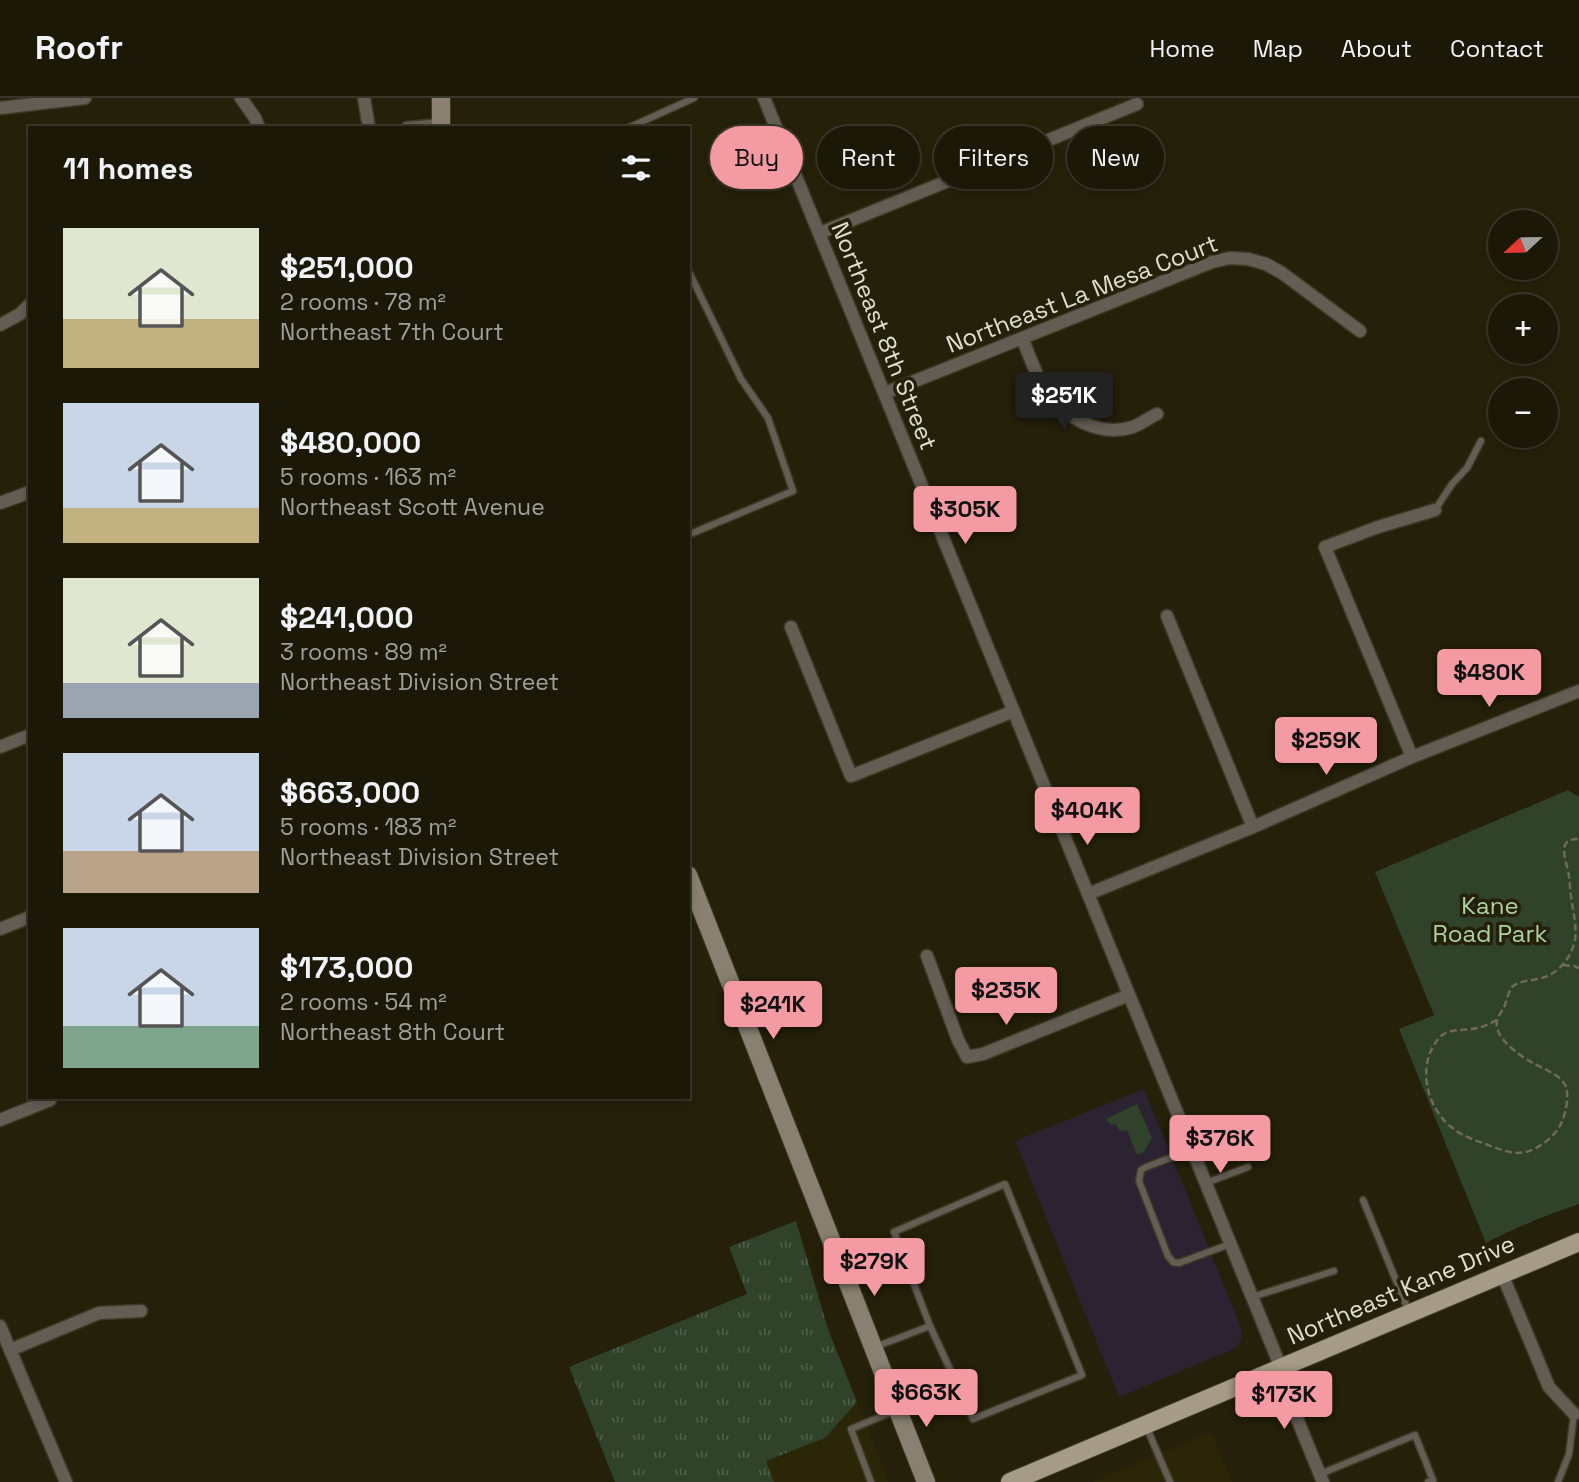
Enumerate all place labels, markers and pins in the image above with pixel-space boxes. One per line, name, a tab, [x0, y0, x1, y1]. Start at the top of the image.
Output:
pin: $251K	[1015, 372, 1113, 432]
pin: $305K	[916, 486, 1014, 546]
pin: $480K	[1440, 650, 1538, 709]
pin: $259K	[1277, 718, 1375, 777]
pin: $404K	[1038, 788, 1136, 847]
pin: $235K	[957, 968, 1055, 1027]
pin: $241K	[724, 982, 822, 1041]
pin: $376K	[1171, 1116, 1269, 1175]
pin: $279K	[825, 1238, 923, 1298]
pin: $663K	[877, 1370, 975, 1429]
pin: $173K	[1235, 1372, 1333, 1431]

